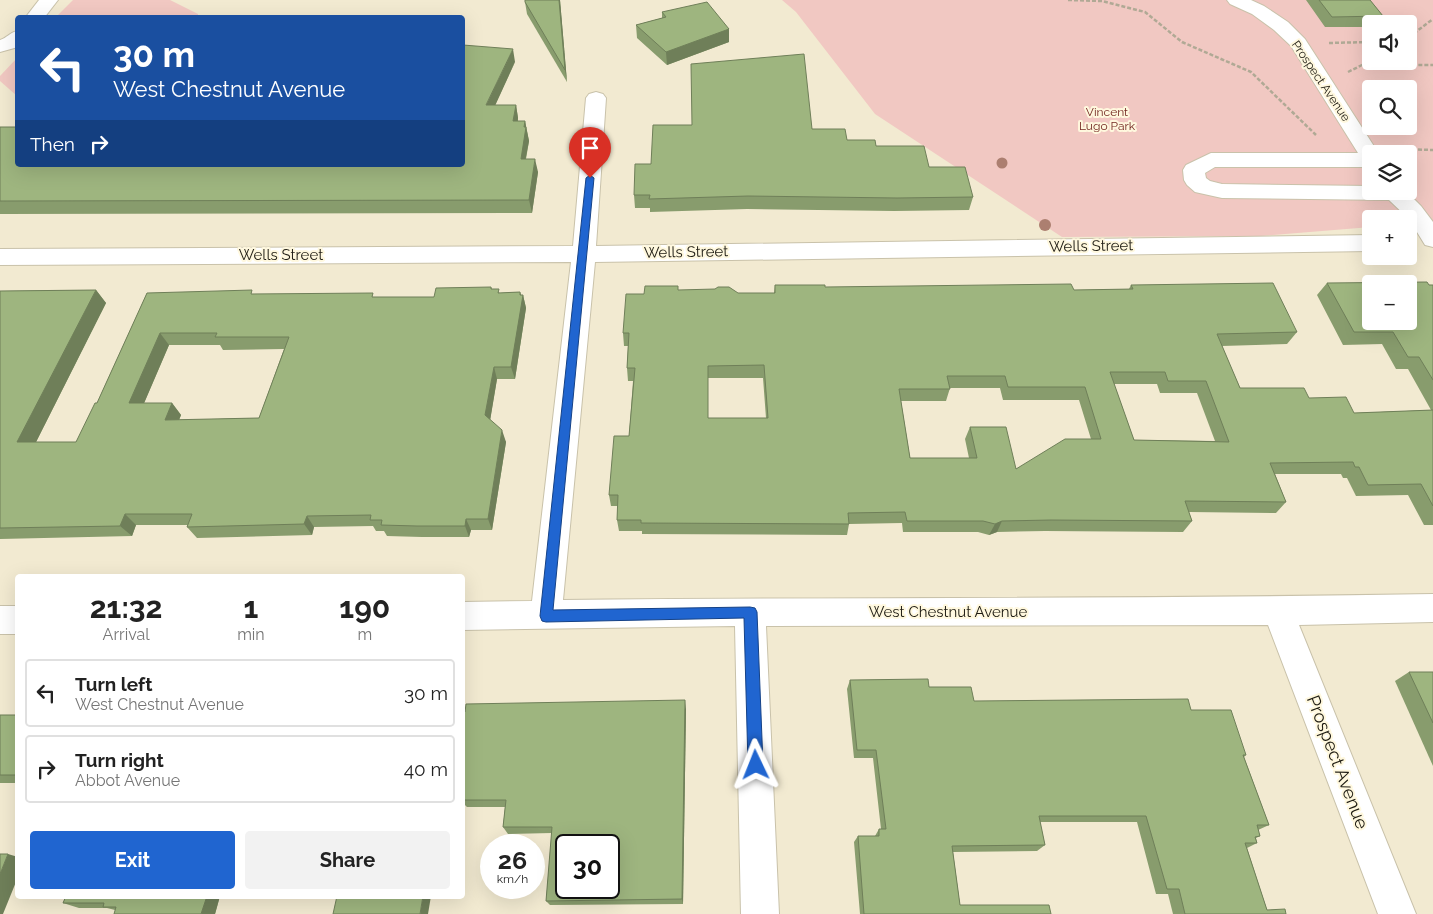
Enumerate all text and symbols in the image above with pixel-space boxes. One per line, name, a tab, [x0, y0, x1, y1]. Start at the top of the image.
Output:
map controls	[1362, 15, 1417, 330]
button: sound	[1362, 15, 1417, 70]
text: 30 m	[113, 34, 195, 75]
icon: left	[30, 35, 95, 100]
street label: Prospect Avenue	[1289, 38, 1353, 124]
text: West Chestnut Avenue	[113, 76, 345, 102]
button: search	[1362, 80, 1417, 135]
park label: Vincent Lugo Park	[1079, 105, 1136, 133]
pin	[569, 127, 611, 178]
icon: right	[85, 130, 113, 158]
text: Then	[30, 133, 75, 155]
icon: arrive	[576, 134, 604, 162]
button: layers	[1362, 145, 1417, 200]
button: +	[1362, 210, 1417, 265]
street label: Wells Street	[1049, 236, 1133, 256]
street label: Wells Street	[644, 242, 728, 262]
street label: Wells Street	[239, 246, 323, 264]
button: −	[1362, 275, 1417, 330]
text: 21:32	[90, 590, 162, 625]
text: 1	[244, 590, 258, 625]
text: 190	[339, 590, 390, 625]
street label: West Chestnut Avenue	[869, 603, 1027, 621]
text: Arrival	[103, 625, 150, 644]
text: min	[237, 625, 265, 644]
text: m	[357, 625, 372, 644]
text: Turn left	[75, 673, 152, 695]
icon: left	[32, 679, 60, 707]
text: 30 m	[404, 682, 448, 704]
street label: Prospect Avenue	[1303, 692, 1373, 832]
text: West Chestnut Avenue	[75, 695, 244, 714]
position arrow	[729, 738, 781, 790]
text: Turn right	[75, 749, 164, 771]
icon: right	[32, 755, 60, 783]
text: 40 m	[404, 758, 448, 780]
text: Abbot Avenue	[75, 771, 180, 790]
button: Exit	[30, 831, 235, 889]
button: Share	[245, 831, 450, 889]
speed limit sign: 30	[555, 834, 620, 899]
text: 26	[498, 845, 527, 875]
text: km/h	[497, 872, 528, 886]

